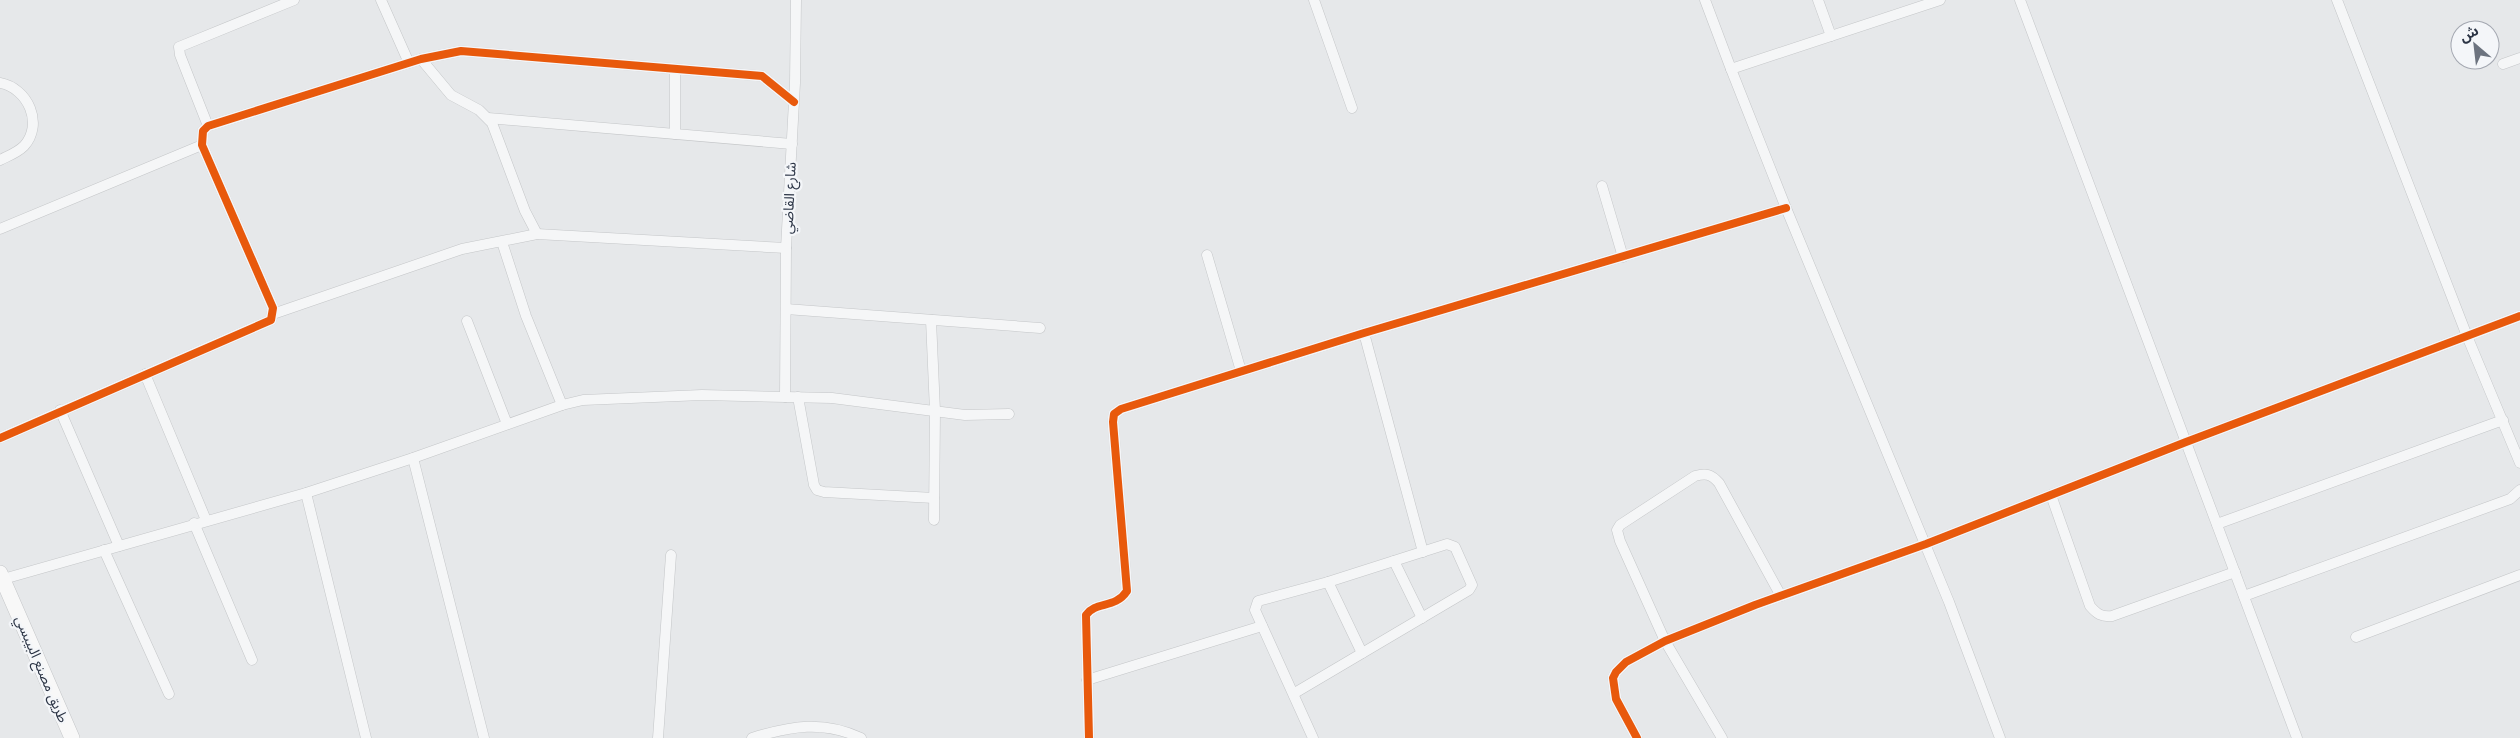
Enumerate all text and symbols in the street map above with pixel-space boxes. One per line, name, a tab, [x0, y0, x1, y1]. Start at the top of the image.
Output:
north arrow	[2450, 20, 2500, 70]
text: ش	[2456, 20, 2482, 47]
street label: شارع القاضي	[777, 162, 802, 235]
street label: طريق مصنع البيبسي	[9, 612, 74, 726]

